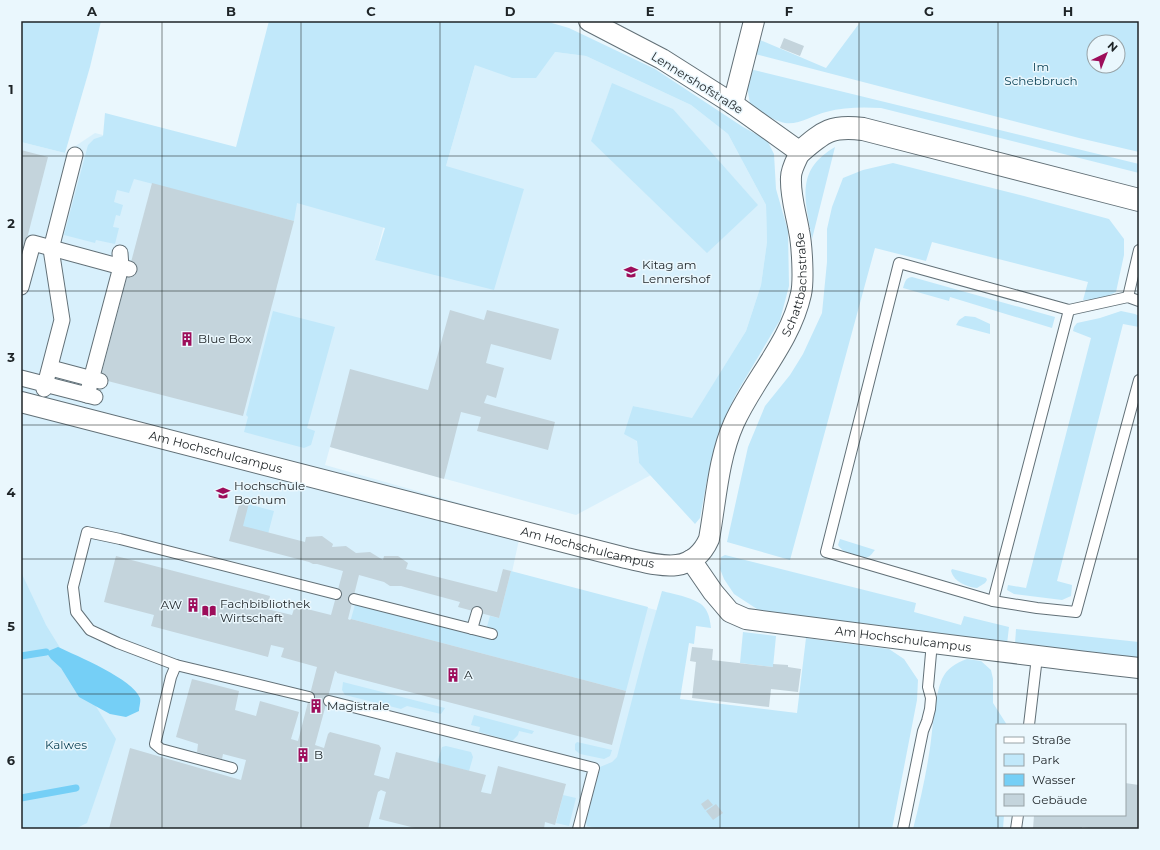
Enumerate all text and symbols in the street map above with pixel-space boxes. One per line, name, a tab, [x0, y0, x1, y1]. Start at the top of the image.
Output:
text: A	[86, 3, 98, 19]
text: B	[226, 3, 236, 19]
text: C	[366, 3, 376, 19]
text: D	[505, 3, 516, 19]
text: E	[646, 3, 655, 19]
text: F	[785, 3, 793, 19]
text: G	[924, 3, 934, 19]
text: H	[1063, 3, 1073, 19]
north arrow	[1086, 34, 1126, 74]
text: N	[1105, 39, 1121, 55]
street label: Lennershofstraße	[649, 48, 746, 117]
park label: Im Schebbruch	[1004, 59, 1078, 88]
text: 1	[8, 81, 14, 97]
text: 2	[7, 215, 15, 231]
street label: Schattbachstraße	[778, 232, 809, 339]
place label: Kitag am Lennershof	[642, 257, 711, 286]
school or university icon: Kitag am Lennershof	[623, 264, 639, 280]
building icon: Blue Box	[179, 331, 195, 347]
place label: Blue Box	[198, 331, 252, 346]
text: 3	[6, 349, 15, 365]
street label: Am Hochschulcampus	[147, 427, 284, 476]
place label: Hochschule Bochum	[234, 478, 305, 507]
text: 4	[7, 484, 16, 500]
school or university icon: Hochschule Bochum	[215, 485, 231, 501]
street label: Am Hochschulcampus	[519, 523, 656, 571]
place label: Fachbibliothek Wirtschaft	[220, 596, 311, 625]
place label: AW	[160, 597, 182, 612]
building icon: AW	[185, 597, 201, 613]
library icon: Fachbibliothek Wirtschaft	[201, 603, 217, 619]
text: 5	[7, 618, 15, 634]
street label: Am Hochschulcampus	[834, 623, 972, 655]
building icon: A	[445, 667, 461, 683]
place label: A	[464, 667, 473, 682]
building icon: Magistrale	[308, 698, 324, 714]
place label: Magistrale	[327, 698, 390, 713]
legend	[996, 724, 1126, 816]
text: Straße	[1032, 732, 1071, 747]
park label: Kalwes	[45, 737, 87, 752]
building icon: B	[295, 747, 311, 763]
place label: B	[314, 747, 323, 762]
text: 6	[7, 752, 16, 768]
text: Park	[1032, 752, 1060, 767]
text: Wasser	[1032, 772, 1076, 787]
text: Gebäude	[1032, 792, 1087, 807]

